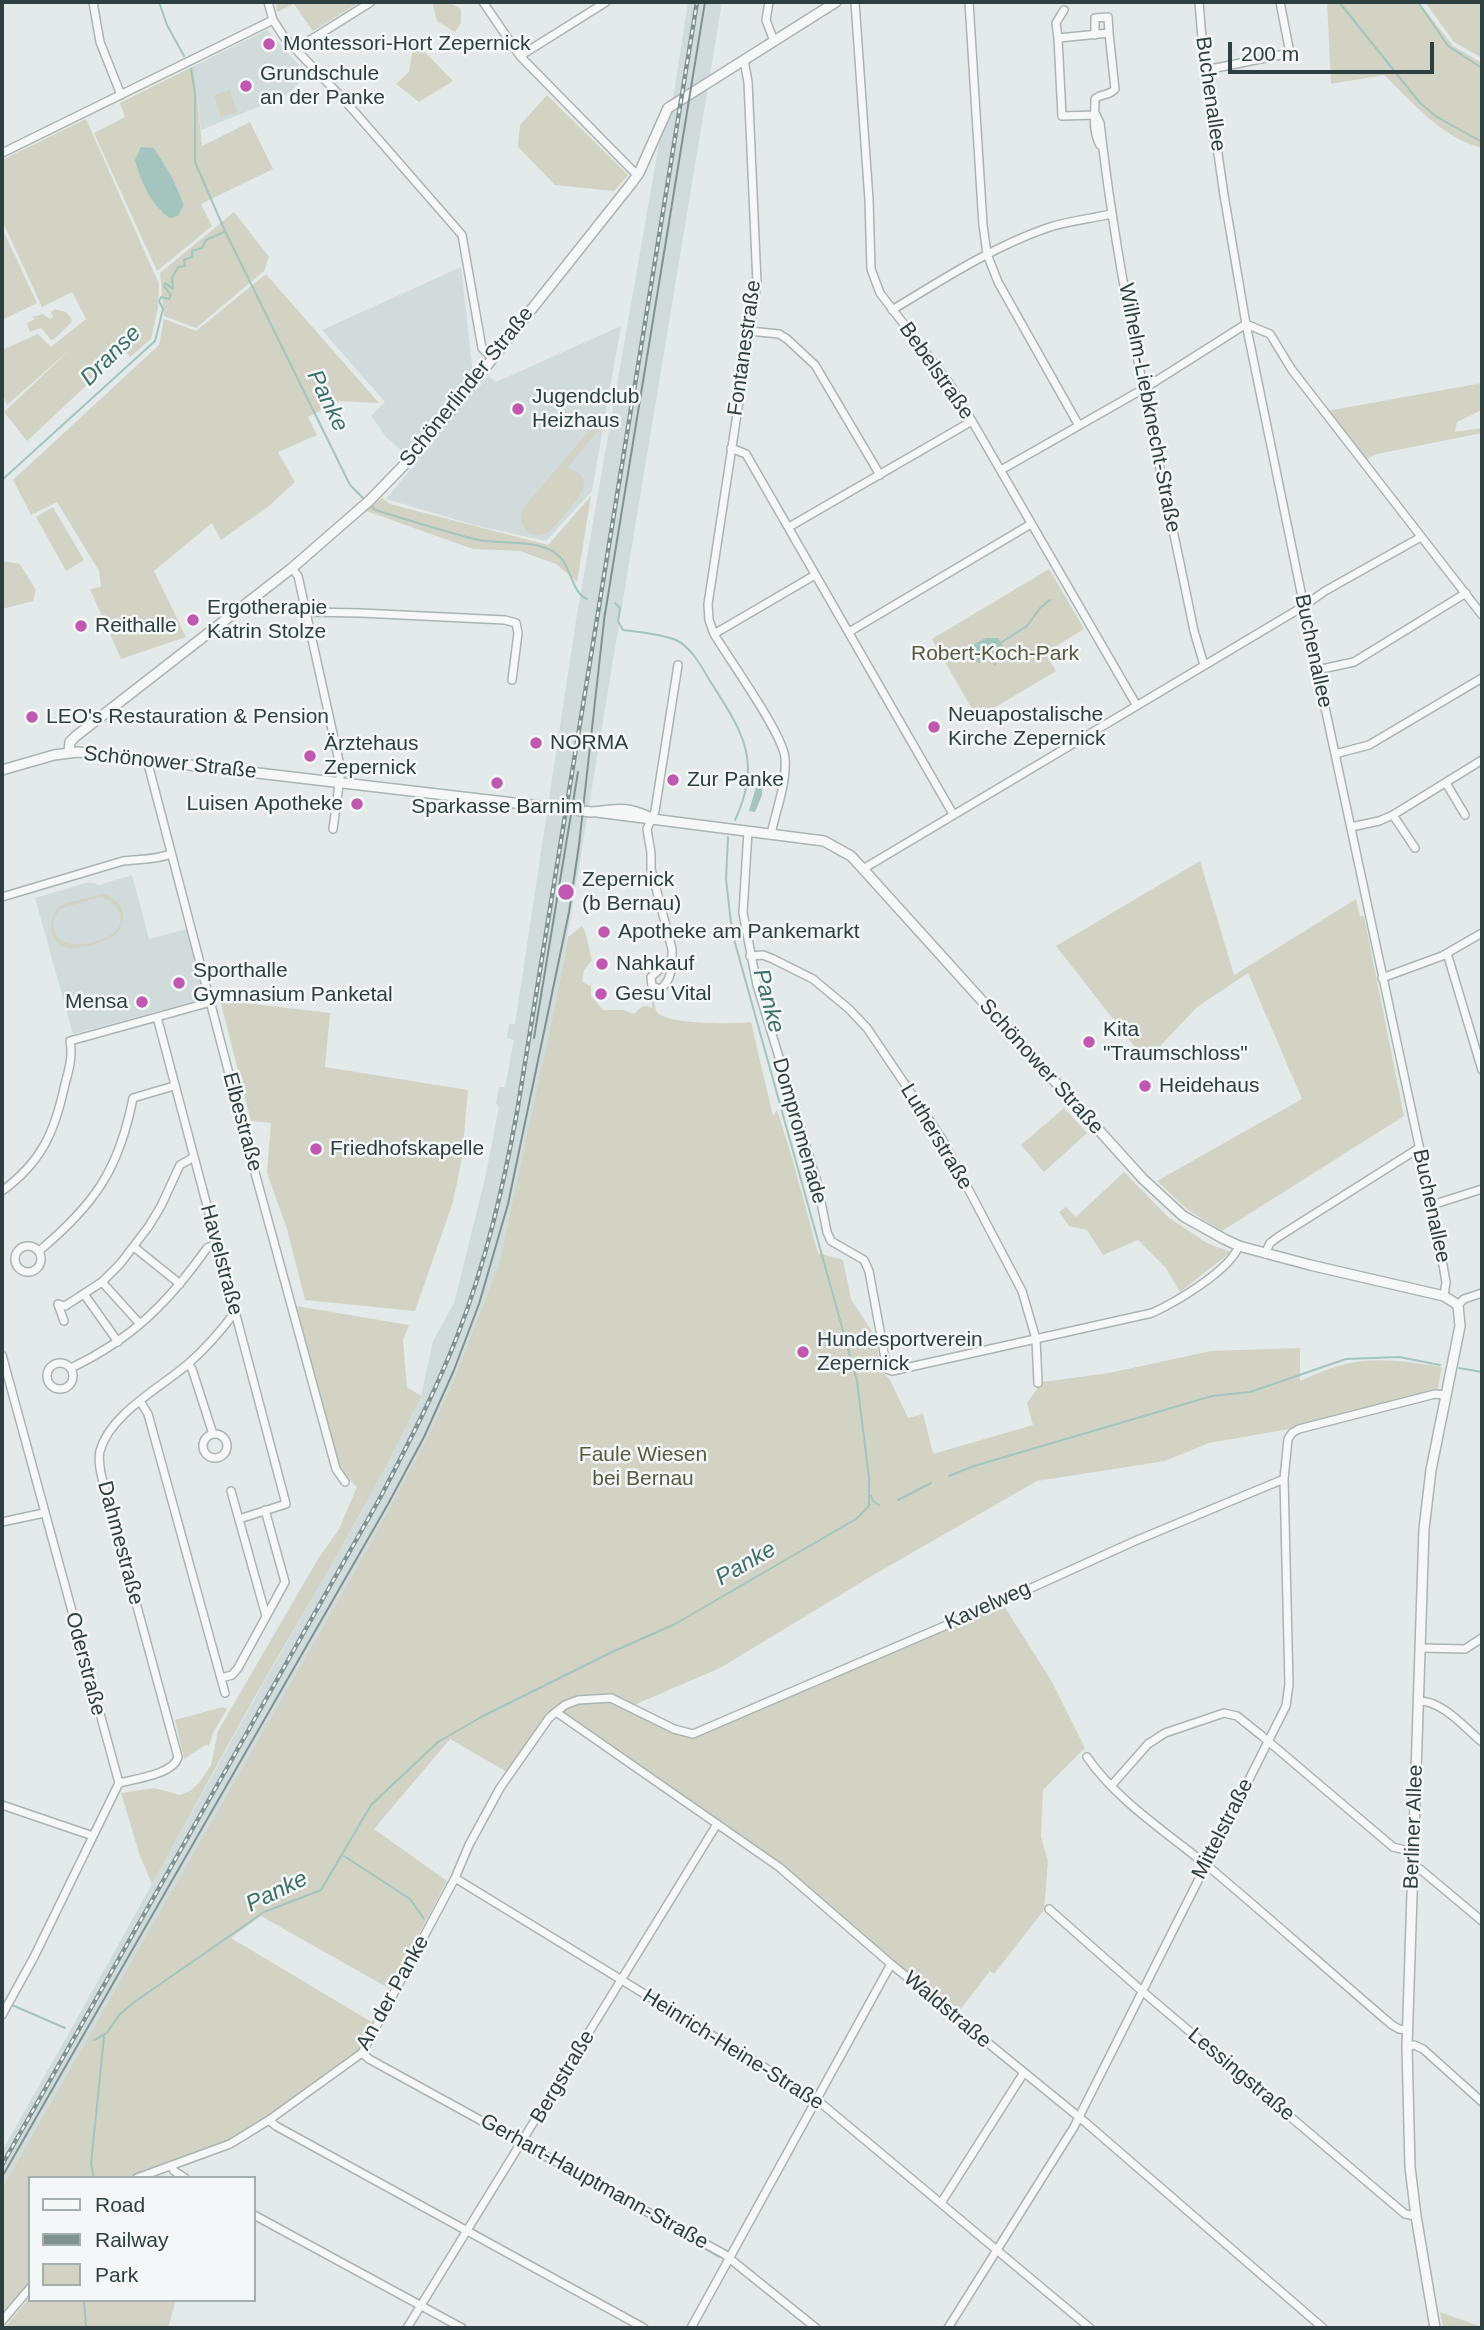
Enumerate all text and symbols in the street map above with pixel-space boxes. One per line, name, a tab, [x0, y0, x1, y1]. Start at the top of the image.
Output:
scale bar	[1232, 28, 1438, 72]
place label: Montessori-Hort Zepernick	[283, 31, 530, 57]
street label: Buchenallee	[1189, 35, 1231, 153]
marker: Montessori-Hort Zepernick	[261, 36, 277, 52]
text: 200 m	[1241, 42, 1299, 65]
place label: Grundschule an der Panke	[260, 61, 385, 111]
marker: Grundschule an der Panke	[238, 78, 254, 94]
street label: Fontanestraße	[723, 279, 767, 417]
street label: Wilhelm-Liebknecht-Straße	[1112, 281, 1186, 535]
street label: Schönerlinder Straße	[395, 302, 539, 472]
street label: Bebelstraße	[893, 317, 979, 425]
water label: Dranse	[75, 320, 147, 392]
water label: Panke	[300, 366, 354, 436]
place label: Jugendclub Heizhaus	[532, 384, 639, 434]
marker: Jugendclub Heizhaus	[510, 401, 526, 417]
street label: Buchenallee	[1289, 592, 1337, 710]
place label: Ergotherapie Katrin Stolze	[207, 595, 327, 645]
marker: Ergotherapie Katrin Stolze	[185, 612, 201, 628]
place label: Reithalle	[95, 613, 177, 639]
marker: Reithalle	[73, 618, 89, 634]
park label: Robert-Koch-Park	[911, 641, 1079, 667]
place label: Neuapostalische Kirche Zepernick	[948, 702, 1106, 752]
place label: LEO's Restauration & Pension	[46, 704, 329, 730]
marker: LEO's Restauration & Pension	[24, 709, 40, 725]
marker: Neuapostalische Kirche Zepernick	[926, 719, 942, 735]
place label: NORMA	[550, 730, 628, 756]
place label: Ärztehaus Zepernick	[324, 731, 419, 781]
marker: NORMA	[528, 735, 544, 751]
street label: Schönower Straße	[82, 741, 258, 785]
marker: Ärztehaus Zepernick	[302, 748, 318, 764]
place label: Zur Panke	[687, 767, 784, 793]
marker: Zur Panke	[665, 772, 681, 788]
marker: Sparkasse Barnim	[489, 775, 505, 791]
place label: Luisen Apotheke	[187, 791, 343, 817]
place label: Sparkasse Barnim	[411, 794, 583, 820]
marker: Luisen Apotheke	[349, 796, 365, 812]
place label: Zepernick (b Bernau)	[582, 867, 681, 917]
marker: Zepernick (b Bernau)	[556, 882, 576, 902]
place label: Apotheke am Pankemarkt	[618, 919, 860, 945]
marker: Apotheke am Pankemarkt	[596, 924, 612, 940]
place label: Nahkauf	[616, 951, 694, 977]
marker: Nahkauf	[594, 956, 610, 972]
place label: Sporthalle Gymnasium Panketal	[193, 958, 393, 1008]
water label: Panke	[746, 966, 790, 1036]
marker: Sporthalle Gymnasium Panketal	[171, 975, 187, 991]
place label: Gesu Vital	[615, 981, 711, 1007]
marker: Gesu Vital	[593, 986, 609, 1002]
place label: Mensa	[65, 989, 128, 1015]
marker: Mensa	[134, 994, 150, 1010]
street label: Schönower Straße	[973, 994, 1109, 1140]
place label: Kita "Traumschloss"	[1103, 1017, 1248, 1067]
marker: Kita "Traumschloss"	[1081, 1034, 1097, 1050]
street label: Dompromenade	[766, 1055, 832, 1207]
street label: Elbestraße	[217, 1070, 267, 1174]
place label: Heidehaus	[1159, 1073, 1259, 1099]
marker: Heidehaus	[1137, 1078, 1153, 1094]
street label: Lutherstraße	[895, 1079, 977, 1195]
place label: Friedhofskapelle	[330, 1136, 484, 1162]
marker: Friedhofskapelle	[308, 1141, 324, 1157]
street label: Buchenallee	[1407, 1147, 1455, 1265]
street label: Havelstraße	[194, 1202, 248, 1318]
place label: Hundesportverein Zepernick	[817, 1327, 983, 1377]
marker: Hundesportverein Zepernick	[795, 1344, 811, 1360]
park label: Faule Wiesen bei Bernau	[579, 1442, 707, 1492]
street label: Dahmestraße	[91, 1478, 149, 1608]
water label: Panke	[711, 1536, 781, 1592]
street label: Kavelweg	[941, 1576, 1035, 1636]
street label: Oderstraße	[59, 1609, 111, 1719]
street label: Berliner Allee	[1399, 1764, 1429, 1890]
street label: Mittelstraße	[1187, 1774, 1259, 1884]
water label: Panke	[242, 1865, 312, 1919]
street label: An der Panke	[351, 1931, 435, 2055]
street label: Waldstraße	[898, 1966, 996, 2054]
street label: Heinrich-Heine-Straße	[638, 1984, 828, 2116]
street label: Lessingstraße	[1182, 2023, 1300, 2127]
street label: Bergstraße	[525, 2026, 601, 2128]
street label: Gerhart-Hauptmann-Straße	[476, 2109, 712, 2255]
legend	[28, 2176, 256, 2302]
text: Road	[95, 2193, 145, 2216]
text: Railway	[95, 2228, 169, 2251]
text: Park	[95, 2263, 138, 2286]

